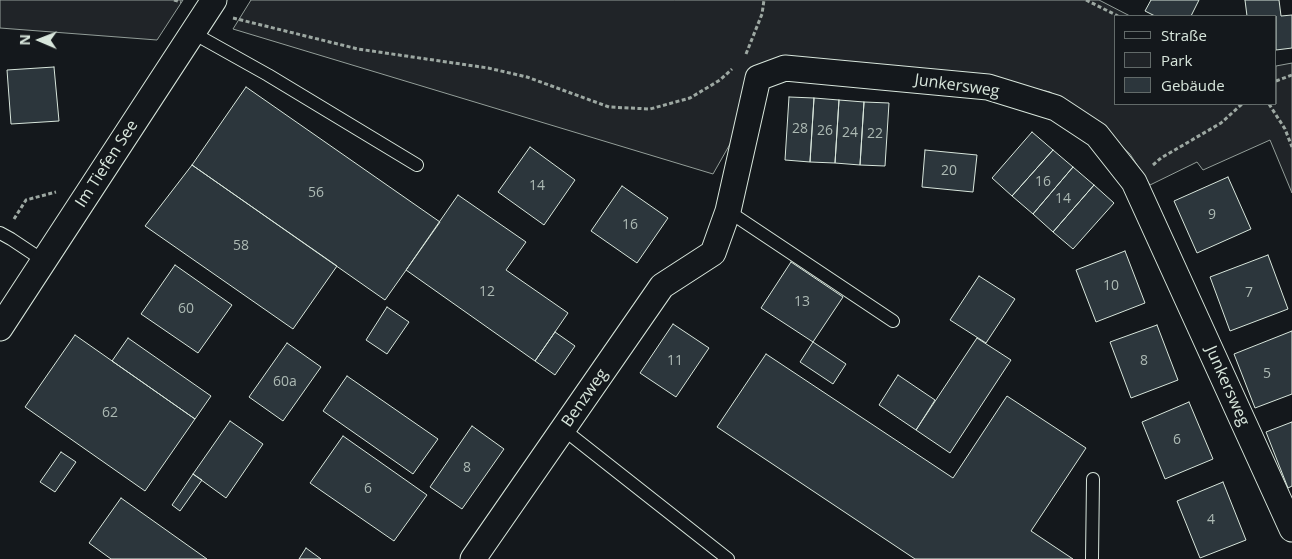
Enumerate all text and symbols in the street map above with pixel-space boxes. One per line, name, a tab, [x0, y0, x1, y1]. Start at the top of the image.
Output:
north arrow	[15, 15, 65, 65]
legend	[1114, 15, 1277, 105]
text: Straße	[1161, 25, 1207, 45]
text: N	[15, 34, 34, 46]
text: Park	[1161, 50, 1192, 70]
street label: Junkersweg	[913, 71, 1001, 101]
text: Gebäude	[1161, 75, 1225, 95]
street label: Im Tiefen See	[72, 117, 142, 211]
house number: 28	[792, 121, 808, 137]
house number: 26	[817, 123, 833, 139]
house number: 24	[842, 125, 858, 141]
house number: 22	[867, 126, 883, 142]
house number: 20	[941, 163, 957, 179]
house number: 16	[1035, 174, 1051, 190]
house number: 14	[529, 178, 545, 194]
house number: 56	[308, 185, 324, 201]
house number: 14	[1055, 191, 1071, 207]
house number: 9	[1208, 207, 1216, 223]
house number: 16	[622, 217, 638, 233]
house number: 58	[233, 238, 249, 254]
house number: 10	[1103, 278, 1119, 294]
house number: 12	[479, 284, 495, 300]
house number: 7	[1245, 285, 1253, 301]
house number: 13	[794, 294, 810, 310]
house number: 60	[178, 301, 194, 317]
street label: Junkersweg	[1201, 343, 1253, 429]
house number: 11	[667, 353, 683, 369]
house number: 8	[1140, 353, 1148, 369]
street label: Benzweg	[558, 365, 612, 431]
house number: 5	[1263, 366, 1271, 382]
house number: 60a	[273, 374, 297, 390]
house number: 62	[102, 405, 118, 421]
house number: 6	[1173, 432, 1181, 448]
house number: 8	[463, 460, 471, 476]
house number: 6	[364, 481, 372, 497]
house number: 4	[1207, 512, 1215, 528]

